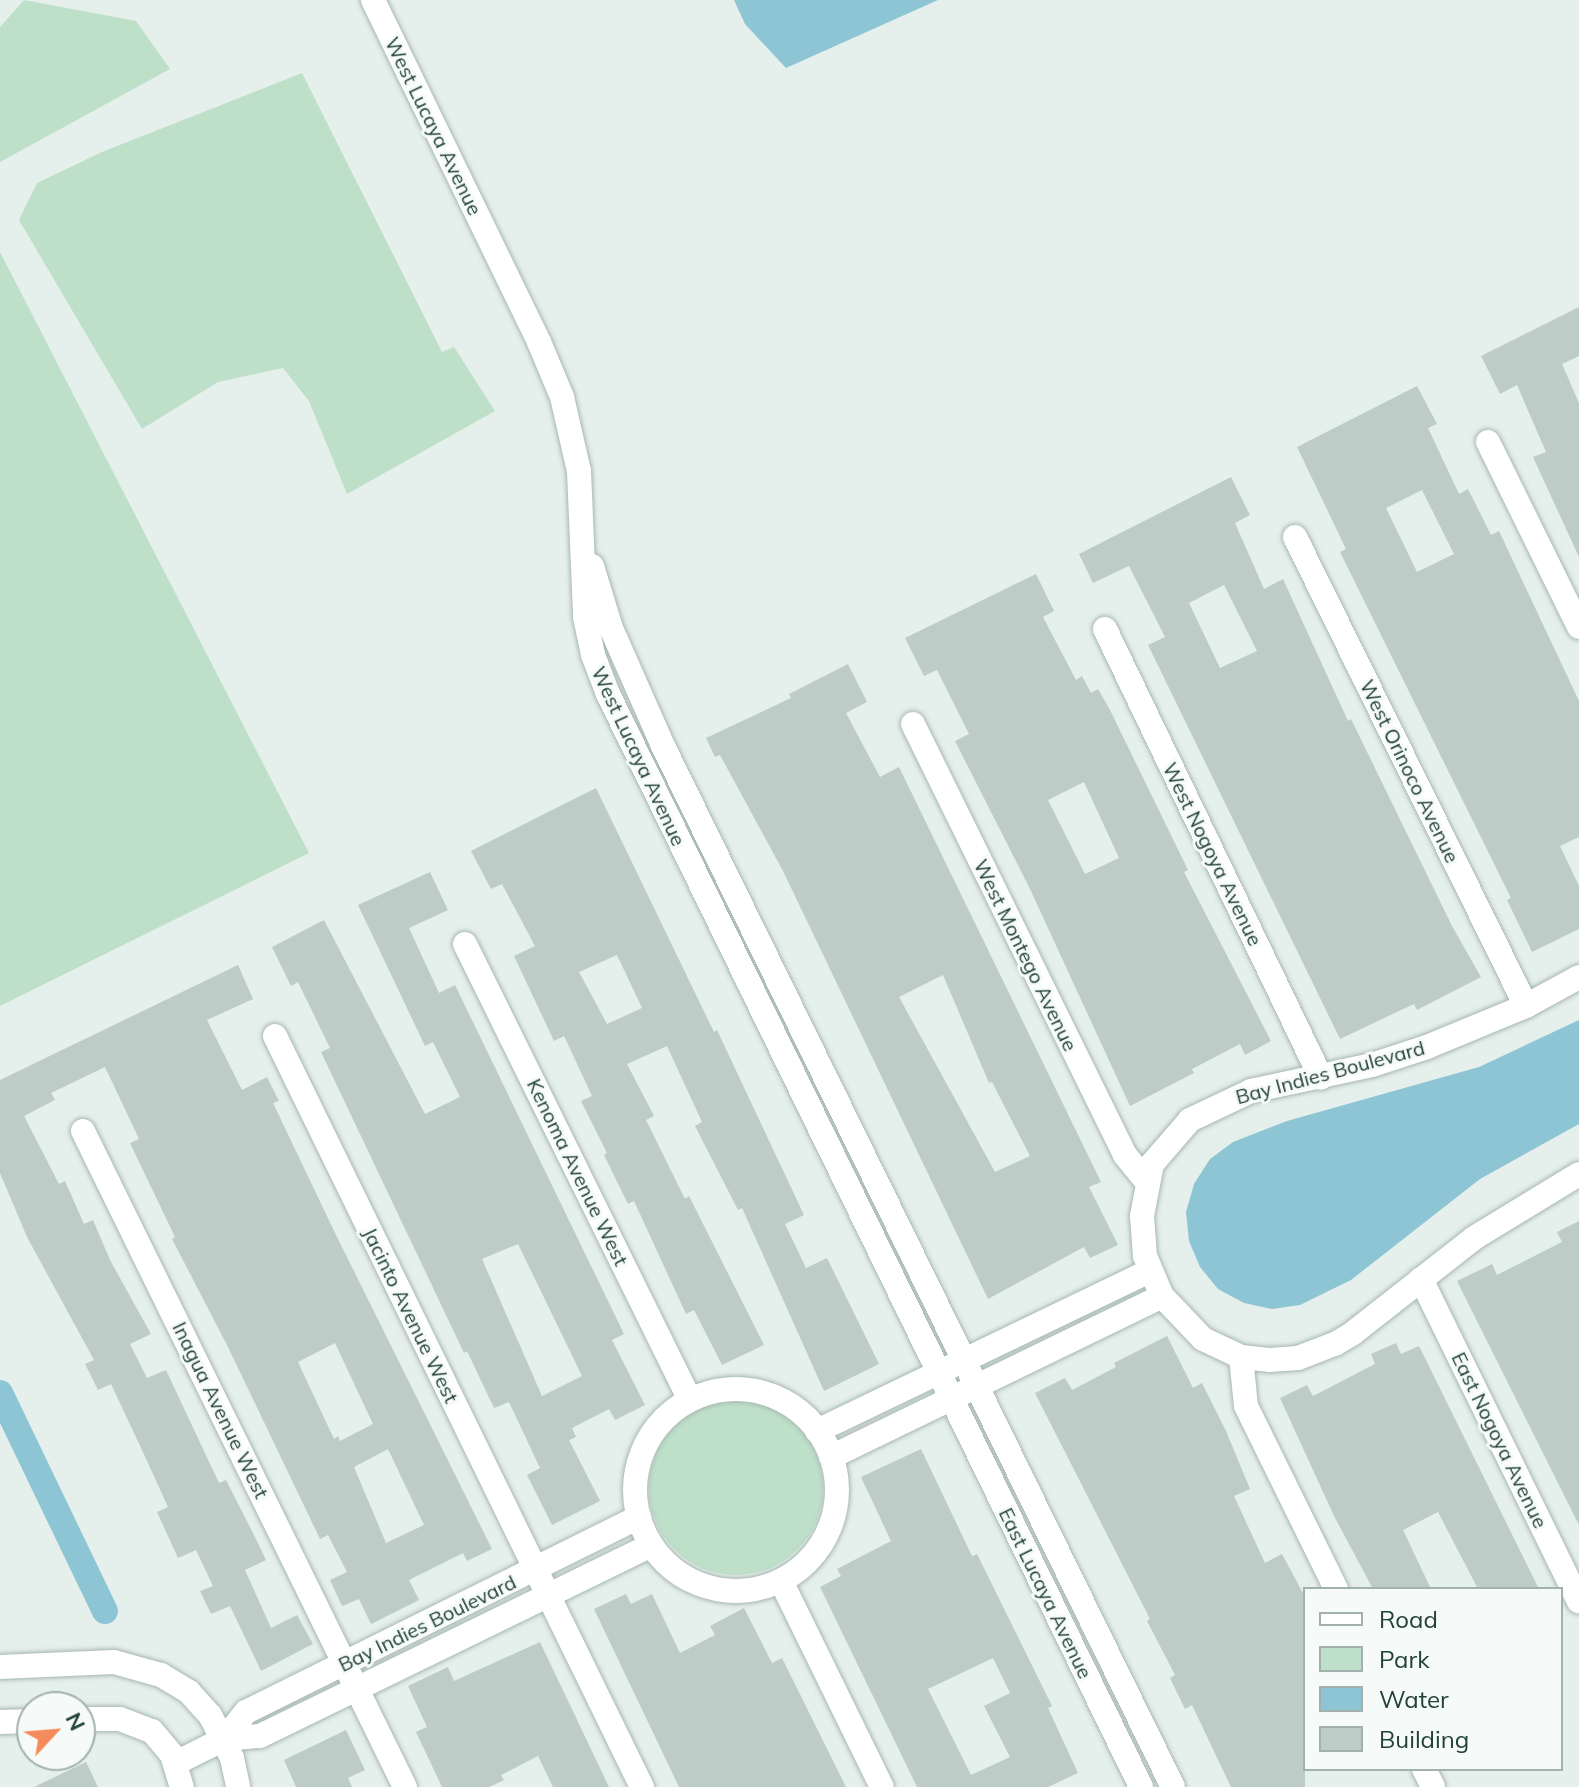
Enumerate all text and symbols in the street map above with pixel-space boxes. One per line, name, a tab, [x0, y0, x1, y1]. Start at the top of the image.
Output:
street label: West Lucaya Avenue	[380, 33, 488, 219]
street label: West Lucaya Avenue	[587, 662, 691, 850]
street label: West Orinoco Avenue	[1355, 676, 1465, 866]
street label: West Nogoya Avenue	[1158, 758, 1268, 950]
street label: West Montego Avenue	[969, 855, 1083, 1055]
street label: Bay Indies Boulevard	[1233, 1035, 1427, 1109]
street label: Kenoma Avenue West	[522, 1075, 634, 1269]
street label: Jacinto Avenue West	[358, 1223, 464, 1407]
street label: Inagua Avenue West	[168, 1318, 274, 1502]
street label: East Nogoya Avenue	[1447, 1348, 1553, 1532]
street label: East Lucaya Avenue	[994, 1504, 1098, 1682]
street label: Bay Indies Boulevard	[334, 1570, 520, 1676]
legend	[1303, 1587, 1563, 1771]
text: Road	[1379, 1604, 1438, 1634]
text: Park	[1379, 1644, 1430, 1674]
text: Water	[1379, 1684, 1449, 1714]
north arrow	[16, 1691, 96, 1771]
text: N	[60, 1708, 92, 1735]
text: Building	[1379, 1724, 1469, 1754]

